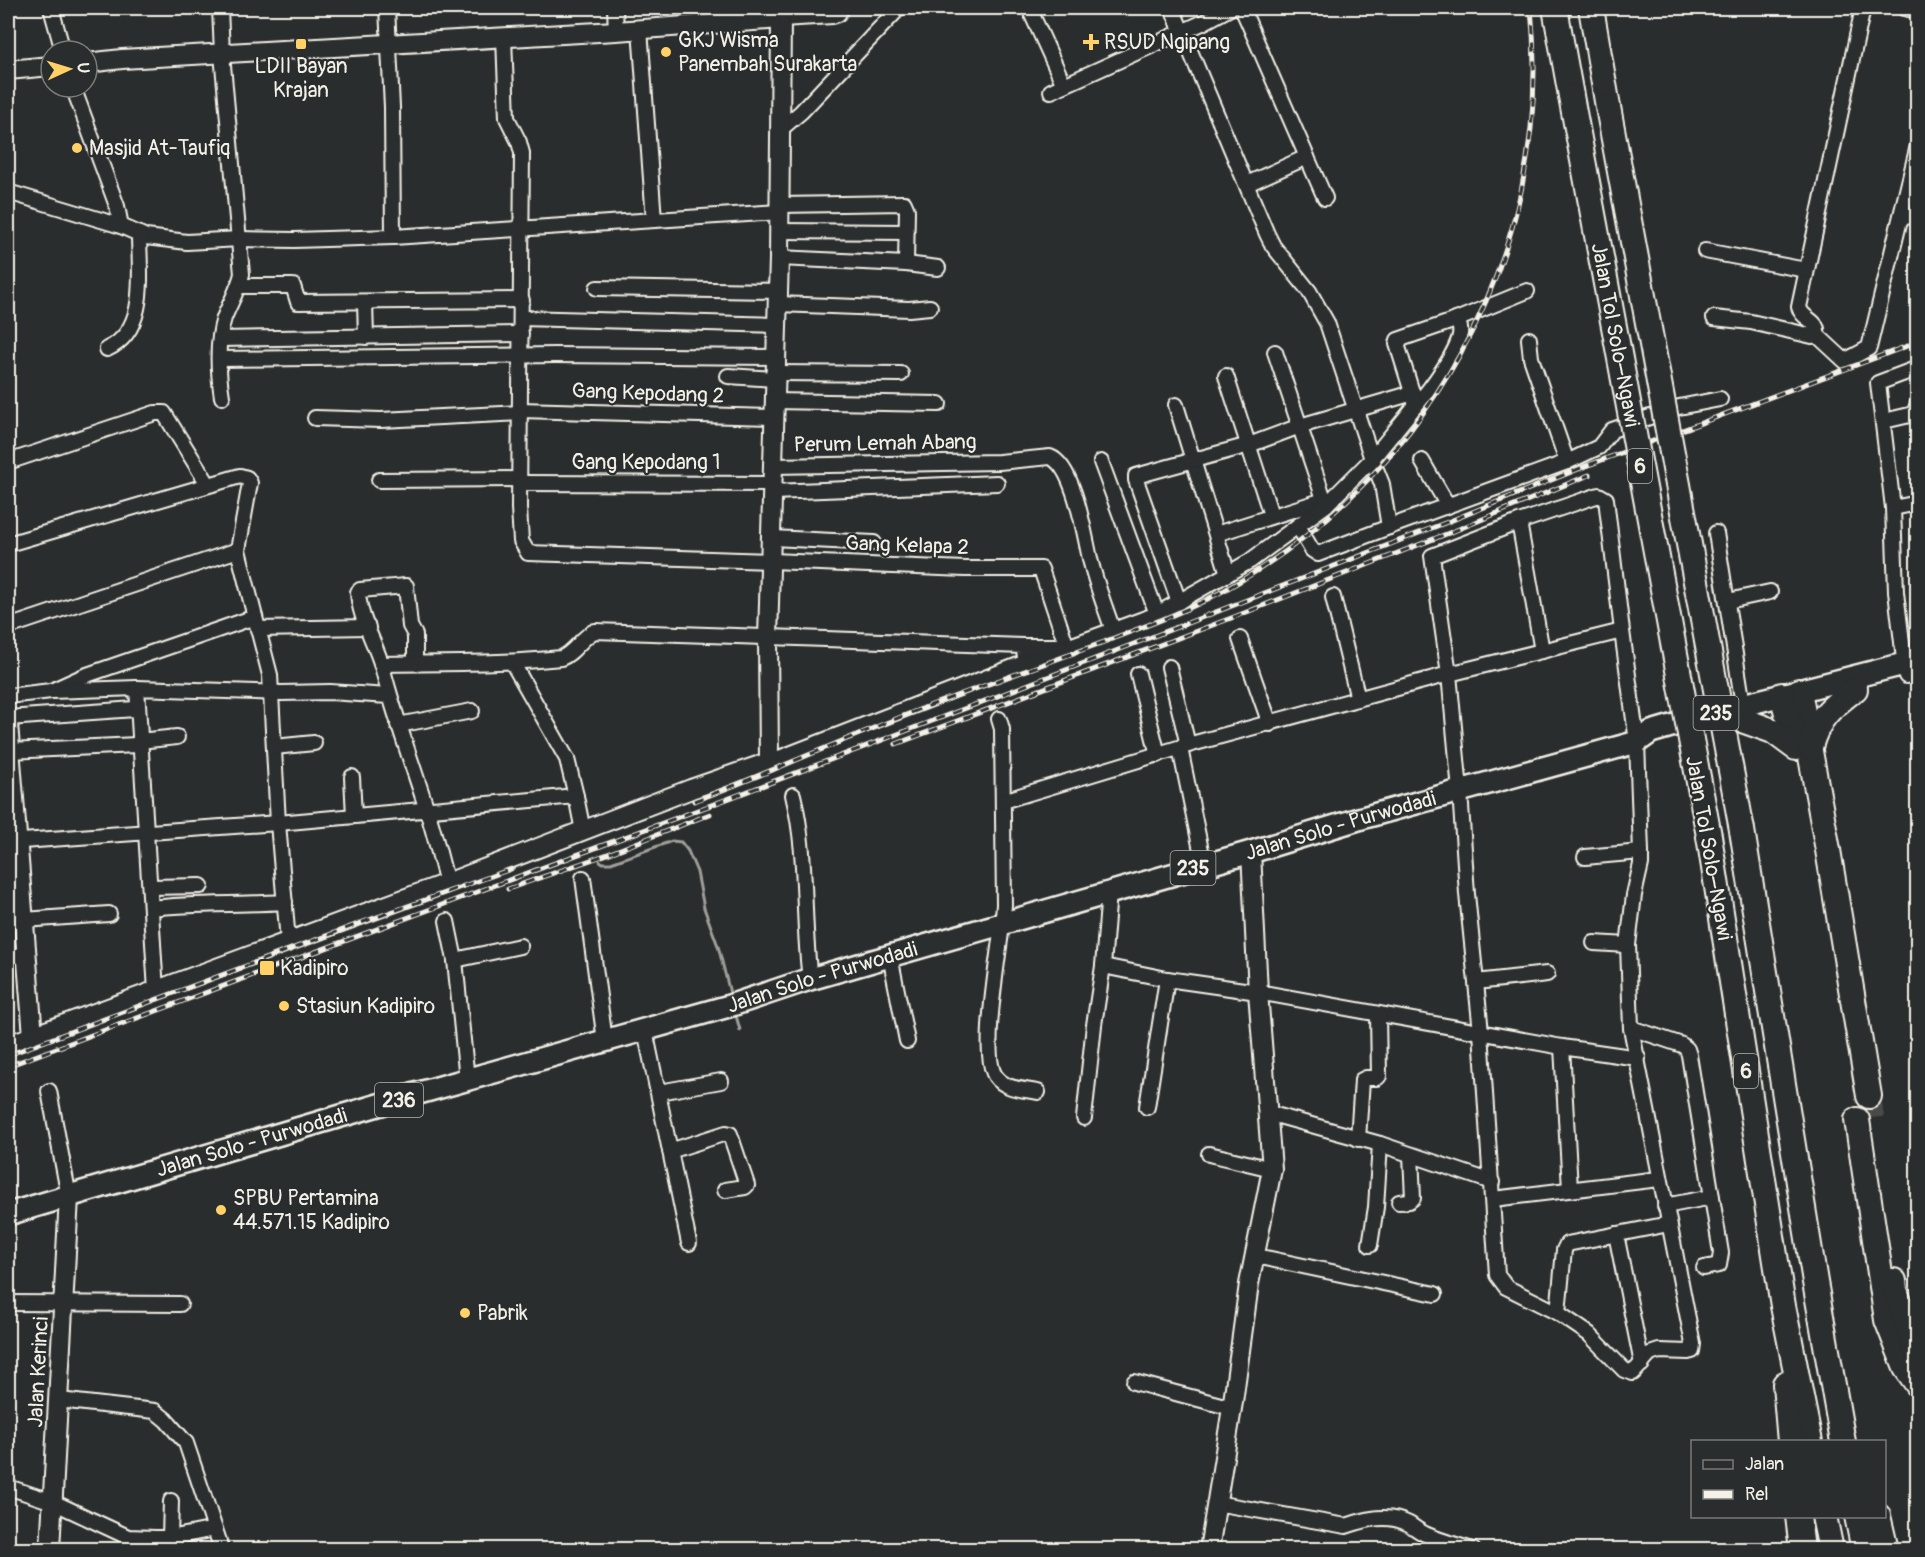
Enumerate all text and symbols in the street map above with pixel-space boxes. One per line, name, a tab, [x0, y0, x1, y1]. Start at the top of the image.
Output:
place label: GKJ Wisma Panembah Surakarta	[678, 27, 857, 78]
place label: RSUD Ngipang	[1104, 29, 1230, 56]
marker: RSUD Ngipang	[1082, 33, 1100, 51]
marker: LDII Bayan Krajan	[294, 37, 308, 51]
north arrow	[39, 39, 99, 99]
marker: GKJ Wisma Panembah Surakarta	[659, 45, 673, 59]
place label: LDII Bayan Krajan	[254, 53, 348, 104]
text: U	[73, 62, 93, 74]
place label: Masjid At-Taufiq	[89, 135, 230, 162]
marker: Masjid At-Taufiq	[70, 141, 84, 155]
street label: Jalan Tol Solo–Ngawi	[1585, 241, 1645, 429]
street label: Gang Kepodang 2	[571, 377, 725, 410]
street label: Perum Lemah Abang	[793, 428, 977, 459]
street label: Gang Kepodang 1	[572, 449, 720, 476]
road number: 6	[1628, 449, 1652, 483]
street label: Gang Kelapa 2	[845, 530, 969, 561]
road number: 235	[1694, 696, 1738, 730]
street label: Jalan Tol Solo–Ngawi	[1679, 754, 1738, 943]
street label: Jalan Solo - Purwodadi	[1242, 785, 1439, 867]
road number: 235	[1170, 851, 1216, 885]
street label: Jalan Solo - Purwodadi	[724, 936, 921, 1020]
place label: Kadipiro	[280, 955, 348, 982]
marker: Kadipiro	[258, 959, 276, 977]
place label: Stasiun Kadipiro	[296, 993, 435, 1020]
marker: Stasiun Kadipiro	[277, 999, 291, 1013]
road number: 6	[1734, 1054, 1758, 1088]
road number: 236	[375, 1083, 423, 1117]
street label: Jalan Solo - Purwodadi	[153, 1102, 351, 1184]
place label: SPBU Pertamina 44.571.15 Kadipiro	[233, 1185, 390, 1236]
marker: SPBU Pertamina 44.571.15 Kadipiro	[214, 1203, 228, 1217]
place label: Pabrik	[477, 1300, 528, 1327]
marker: Pabrik	[458, 1306, 472, 1320]
street label: Jalan Kerinci	[22, 1316, 55, 1428]
legend	[1691, 1440, 1886, 1518]
text: Jalan	[1745, 1453, 1784, 1476]
text: Rel	[1745, 1483, 1769, 1506]

